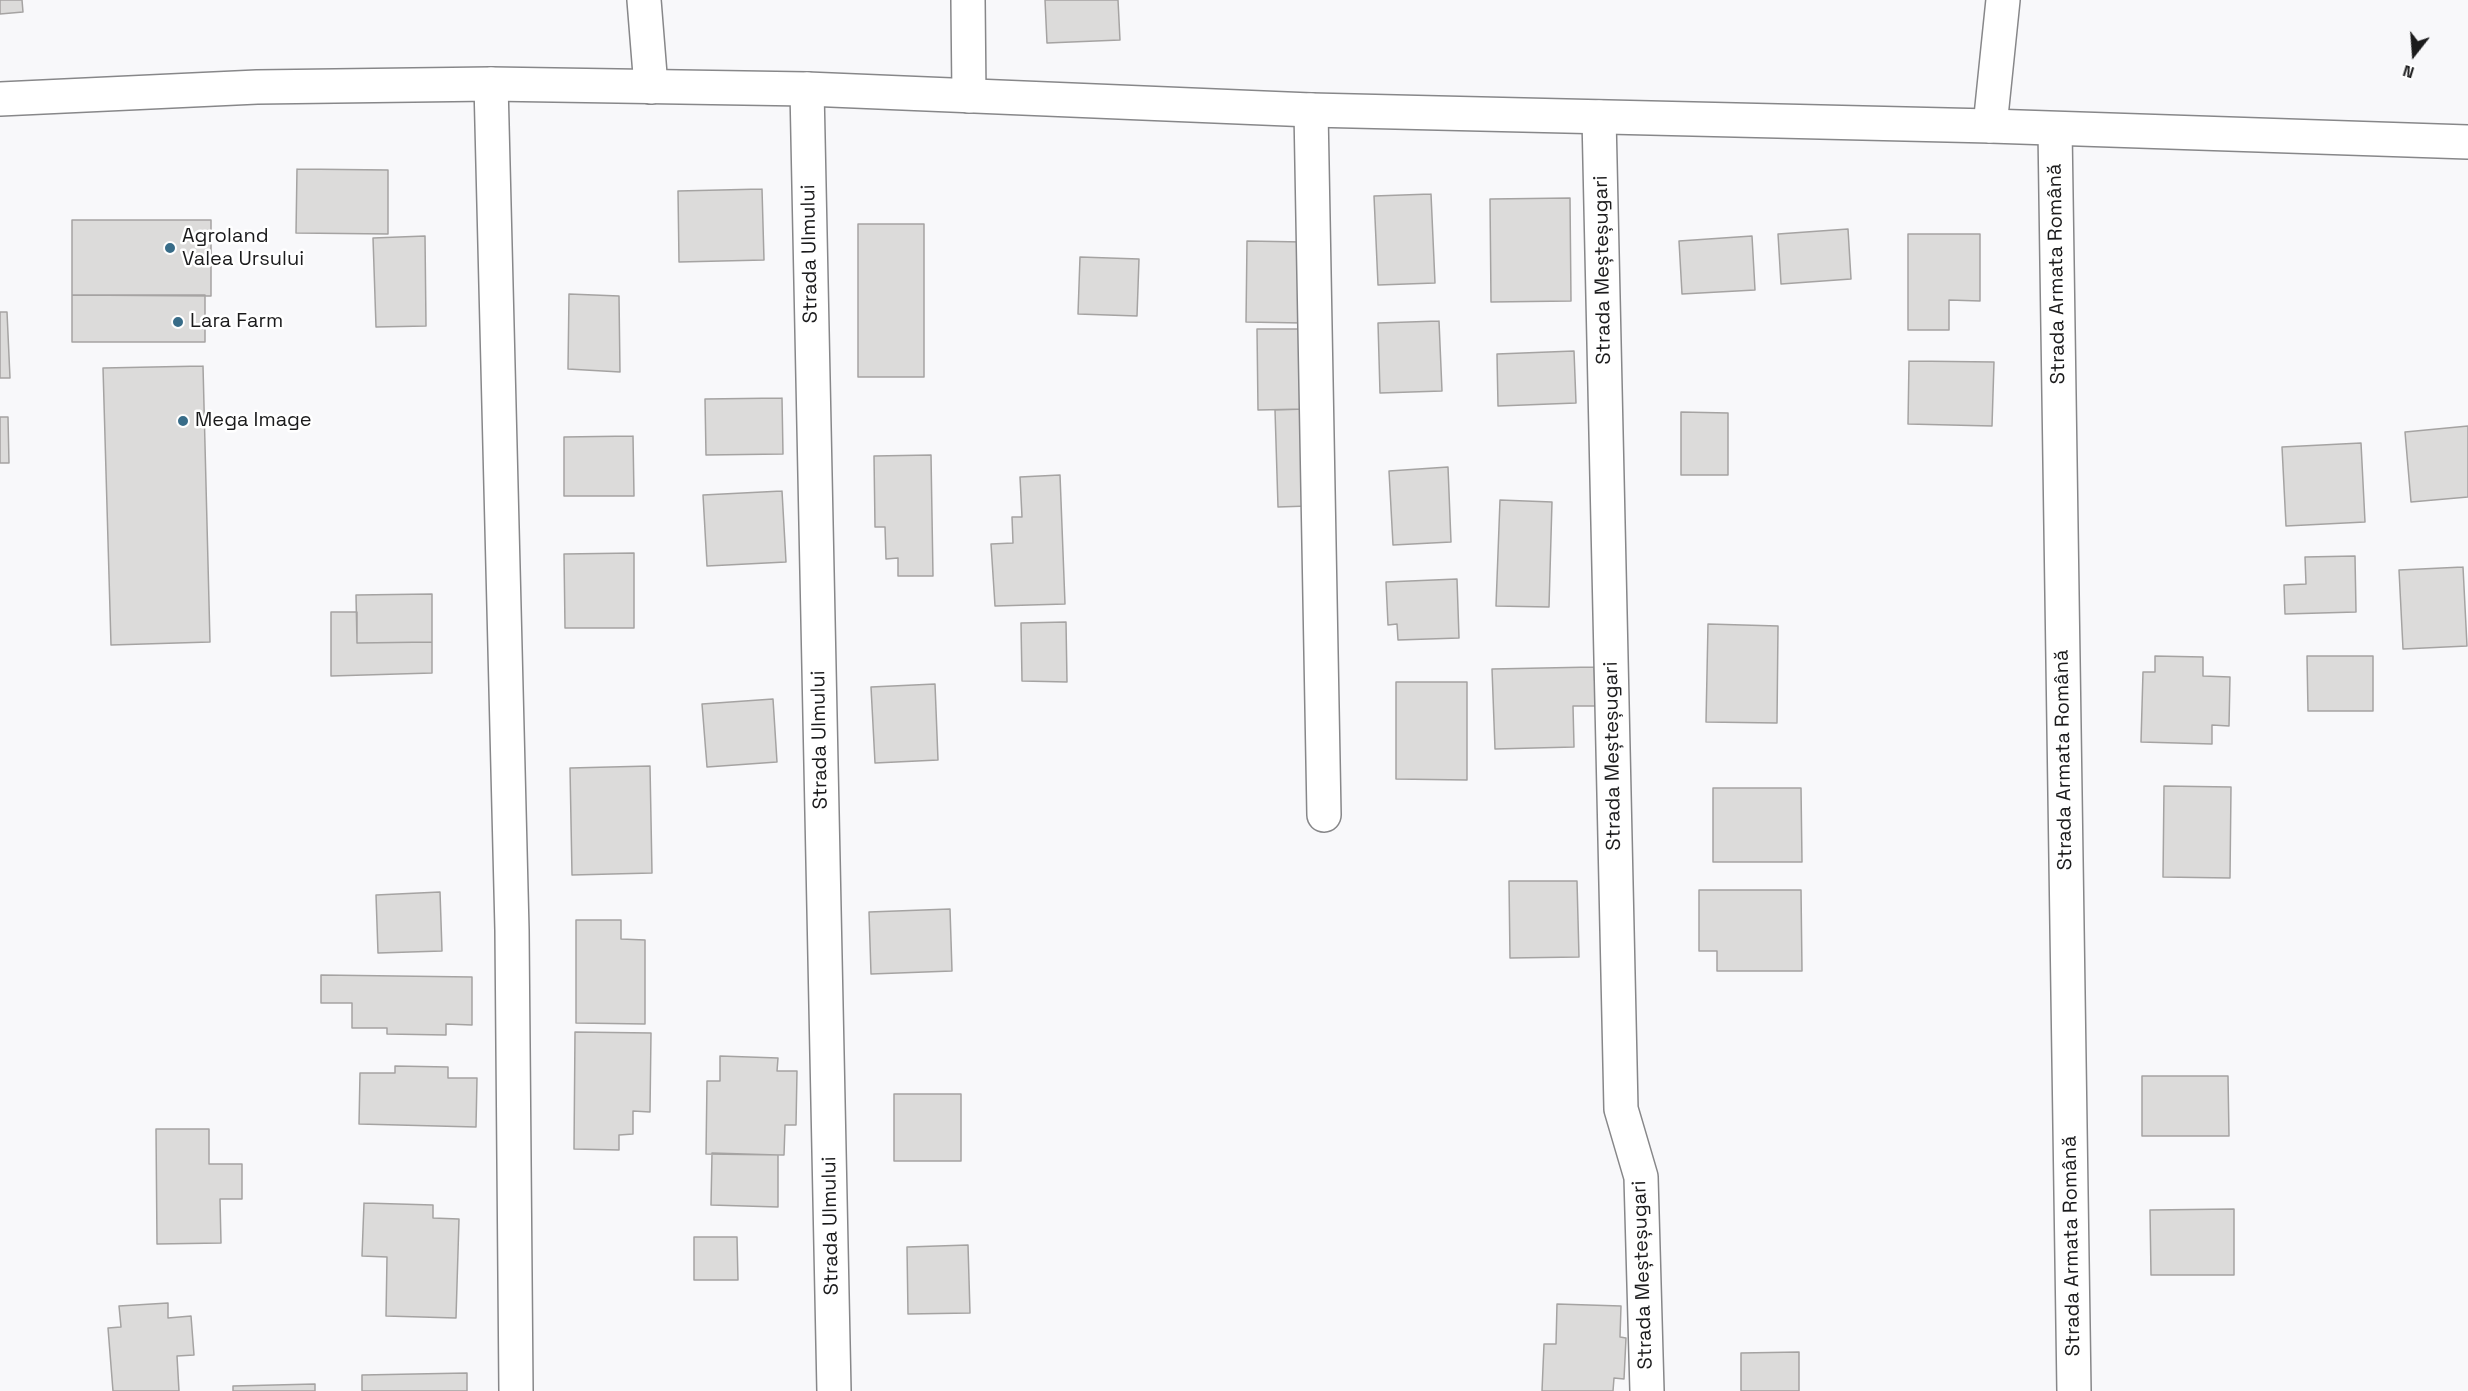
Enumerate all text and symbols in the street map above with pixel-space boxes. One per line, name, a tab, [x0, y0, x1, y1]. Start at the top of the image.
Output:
north arrow	[2384, 24, 2444, 84]
text: N	[2400, 60, 2417, 83]
street label: Strada Armata Română	[2043, 163, 2071, 385]
street label: Strada Meșteșugari	[1589, 175, 1617, 365]
street label: Strada Ulmului	[797, 184, 823, 324]
place label: Agroland Valea Ursului	[182, 225, 304, 272]
marker: Agroland Valea Ursului	[163, 241, 177, 255]
place label: Lara Farm	[190, 310, 283, 334]
marker: Lara Farm	[171, 315, 185, 329]
place label: Mega Image	[195, 409, 312, 433]
marker: Mega Image	[176, 414, 190, 428]
street label: Strada Armata Română	[2050, 649, 2078, 871]
street label: Strada Meșteșugari	[1599, 661, 1627, 851]
street label: Strada Ulmului	[807, 670, 833, 810]
street label: Strada Armata Română	[2058, 1135, 2086, 1357]
street label: Strada Ulmului	[818, 1156, 844, 1296]
street label: Strada Meșteșugari	[1628, 1180, 1658, 1370]

